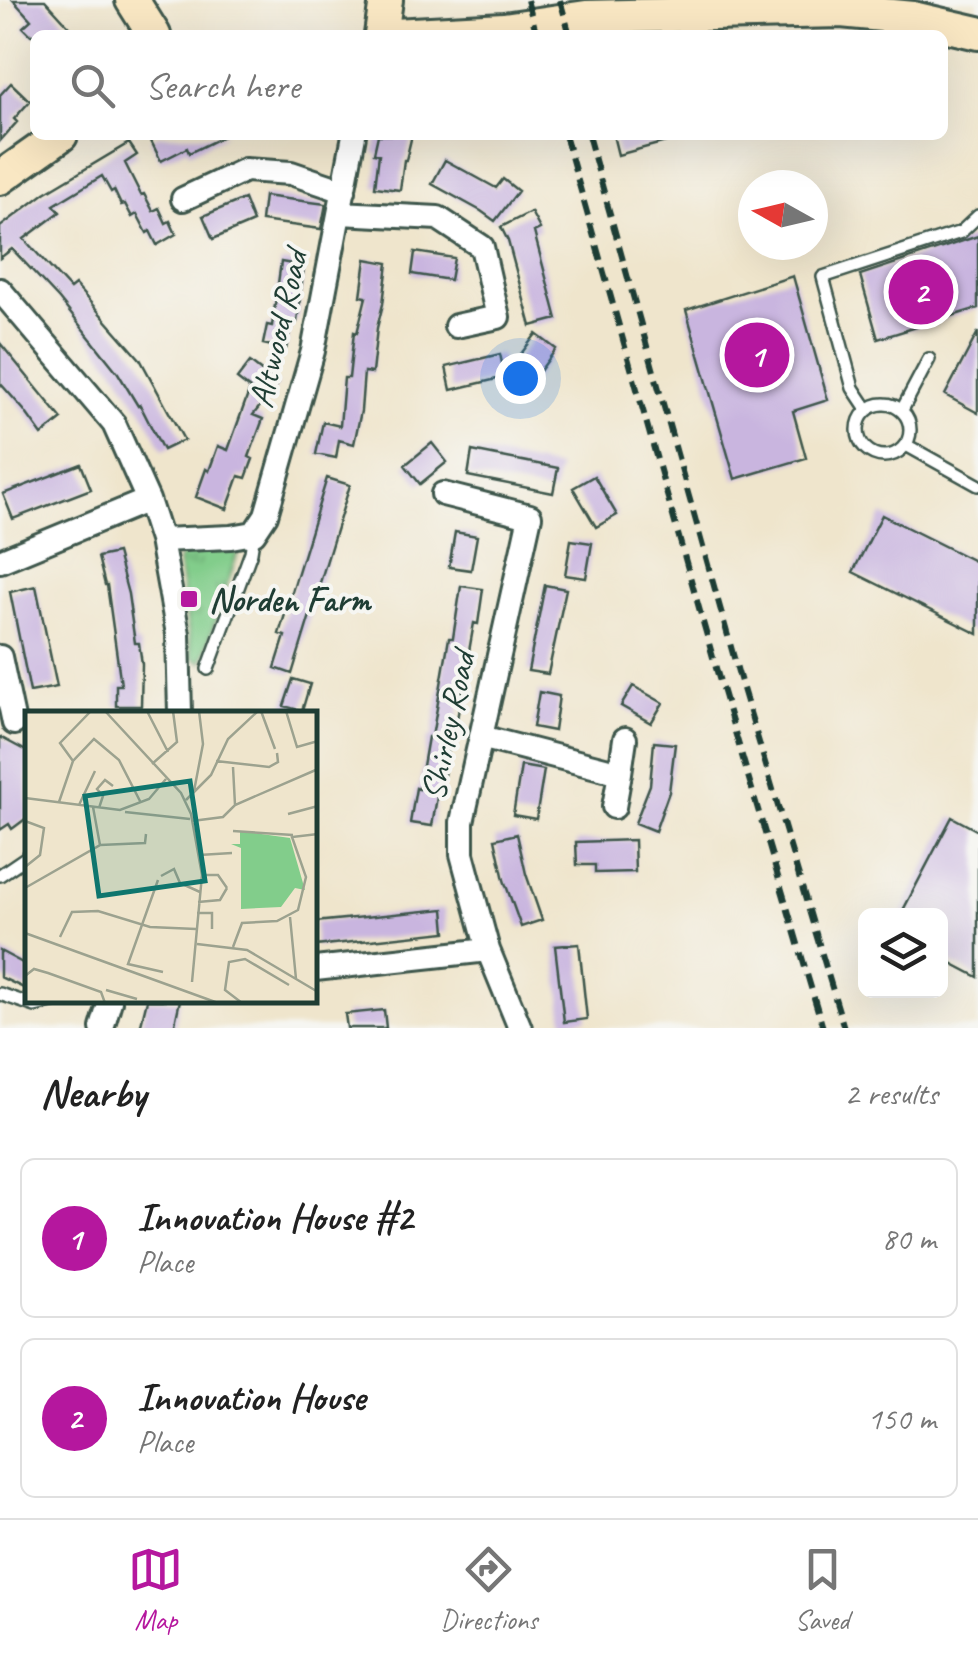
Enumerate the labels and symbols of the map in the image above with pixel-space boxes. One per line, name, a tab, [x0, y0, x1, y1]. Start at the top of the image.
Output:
north arrow	[738, 170, 828, 260]
street label: Altwood Road	[238, 241, 319, 412]
pin: 2	[888, 254, 954, 330]
pin: 1	[724, 318, 790, 392]
your location	[495, 353, 546, 404]
place label: Norden Farm	[209, 577, 373, 622]
marker: Norden Farm	[178, 588, 200, 610]
street label: Shirley Road	[410, 643, 487, 804]
inset map	[25, 711, 318, 1003]

